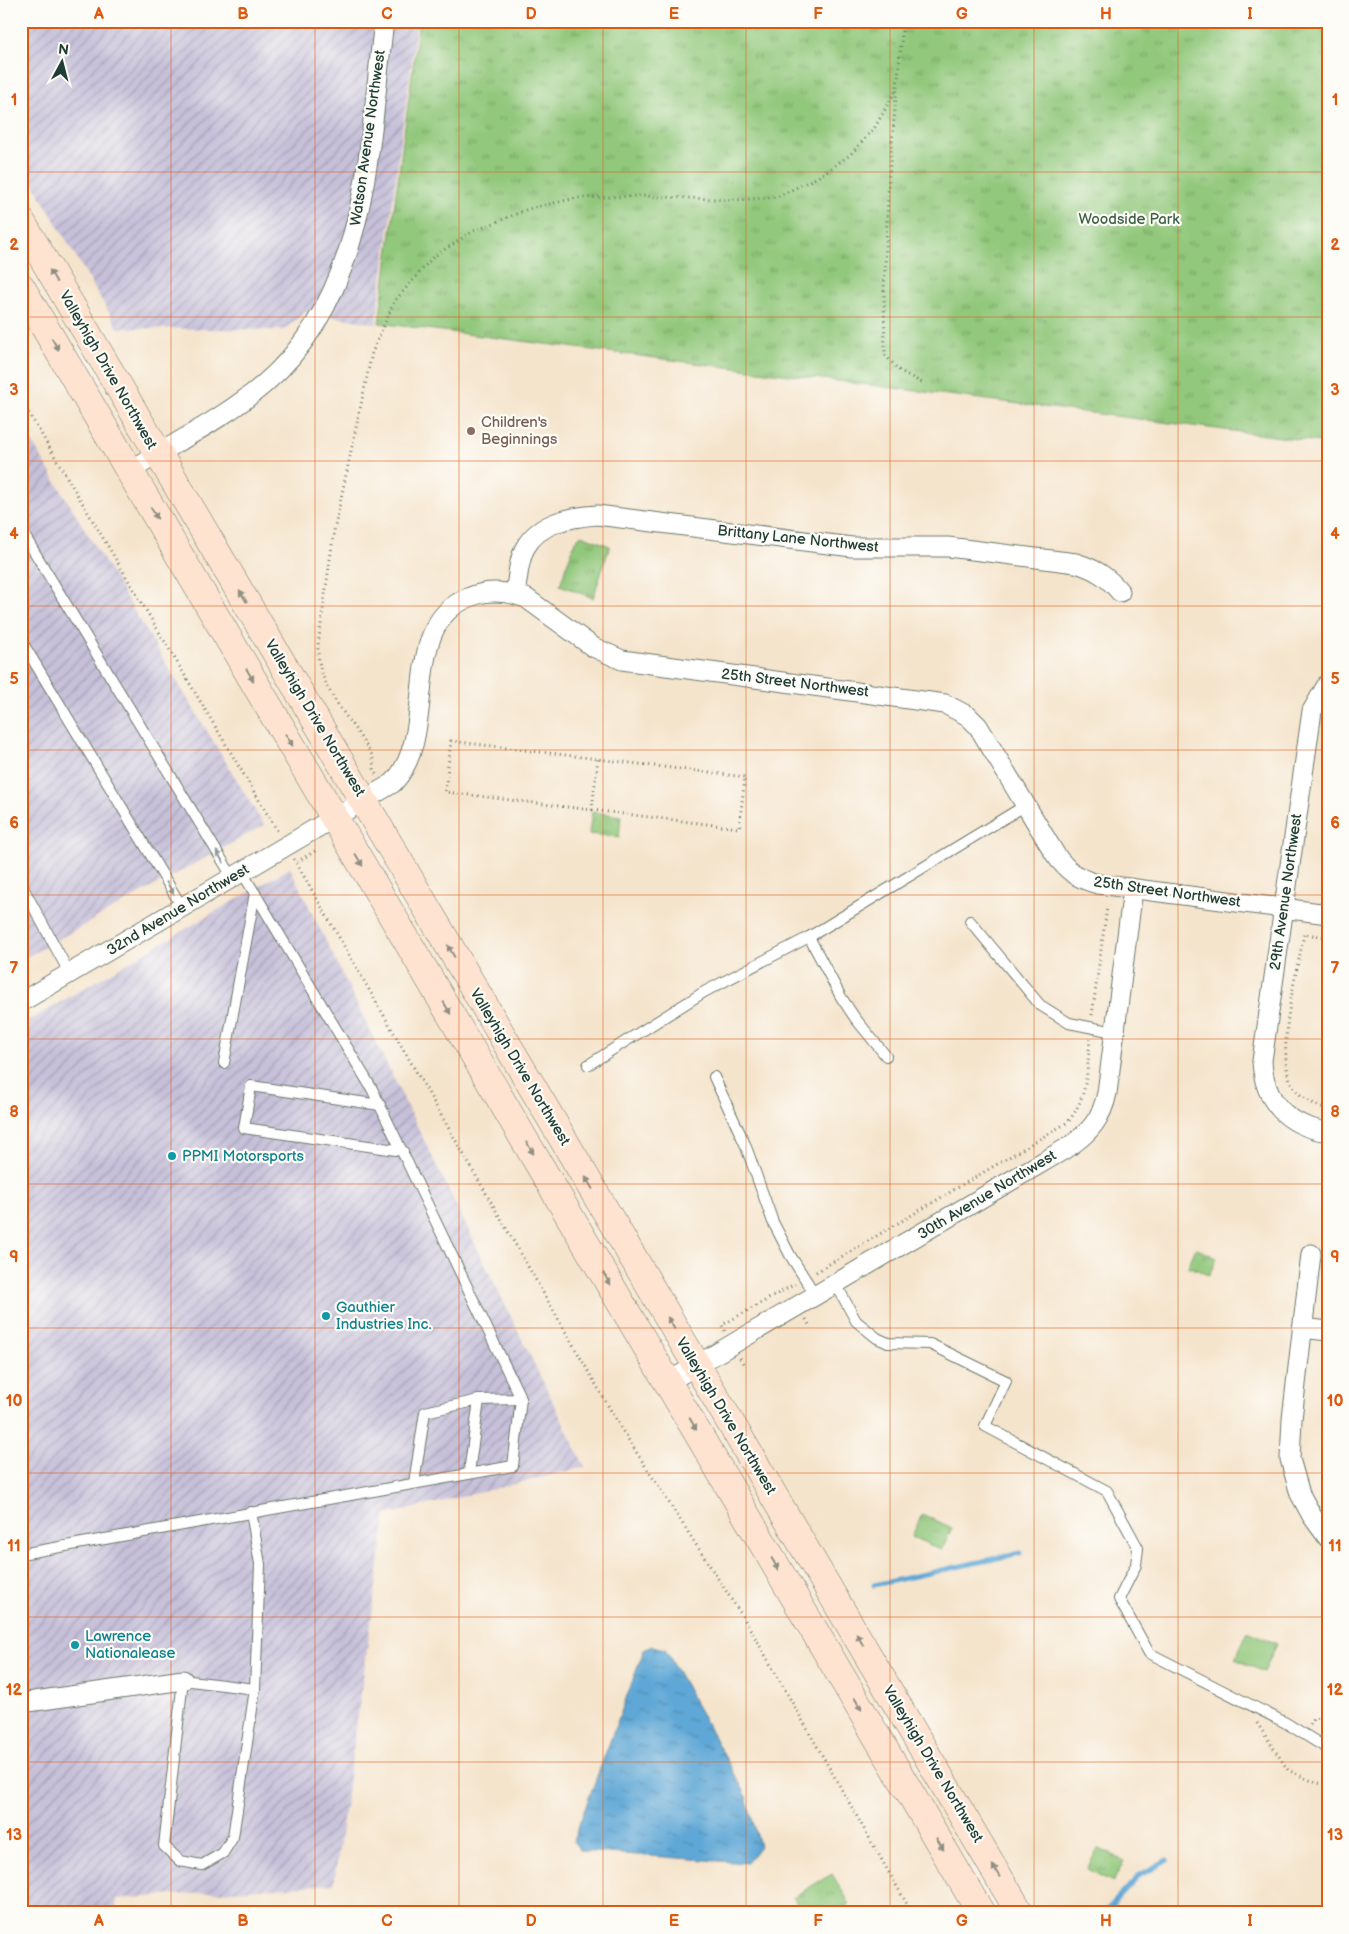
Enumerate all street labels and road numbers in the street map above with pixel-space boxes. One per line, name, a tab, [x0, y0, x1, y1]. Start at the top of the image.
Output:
street label: Watson Avenue Northwest	[346, 48, 390, 227]
street label: Valleyhigh Drive Northwest	[55, 287, 161, 453]
street label: Brittany Lane Northwest	[717, 521, 880, 557]
street label: Valleyhigh Drive Northwest	[261, 636, 370, 800]
street label: 25th Street Northwest	[720, 665, 870, 702]
street label: 29th Avenue Northwest	[1266, 812, 1306, 972]
street label: 32nd Avenue Northwest	[103, 860, 253, 960]
street label: 25th Street Northwest	[1092, 872, 1242, 912]
street label: Valleyhigh Drive Northwest	[466, 985, 575, 1149]
street label: 30th Avenue Northwest	[914, 1146, 1060, 1244]
street label: Valleyhigh Drive Northwest	[672, 1334, 781, 1498]
street label: Valleyhigh Drive Northwest	[879, 1682, 988, 1846]

